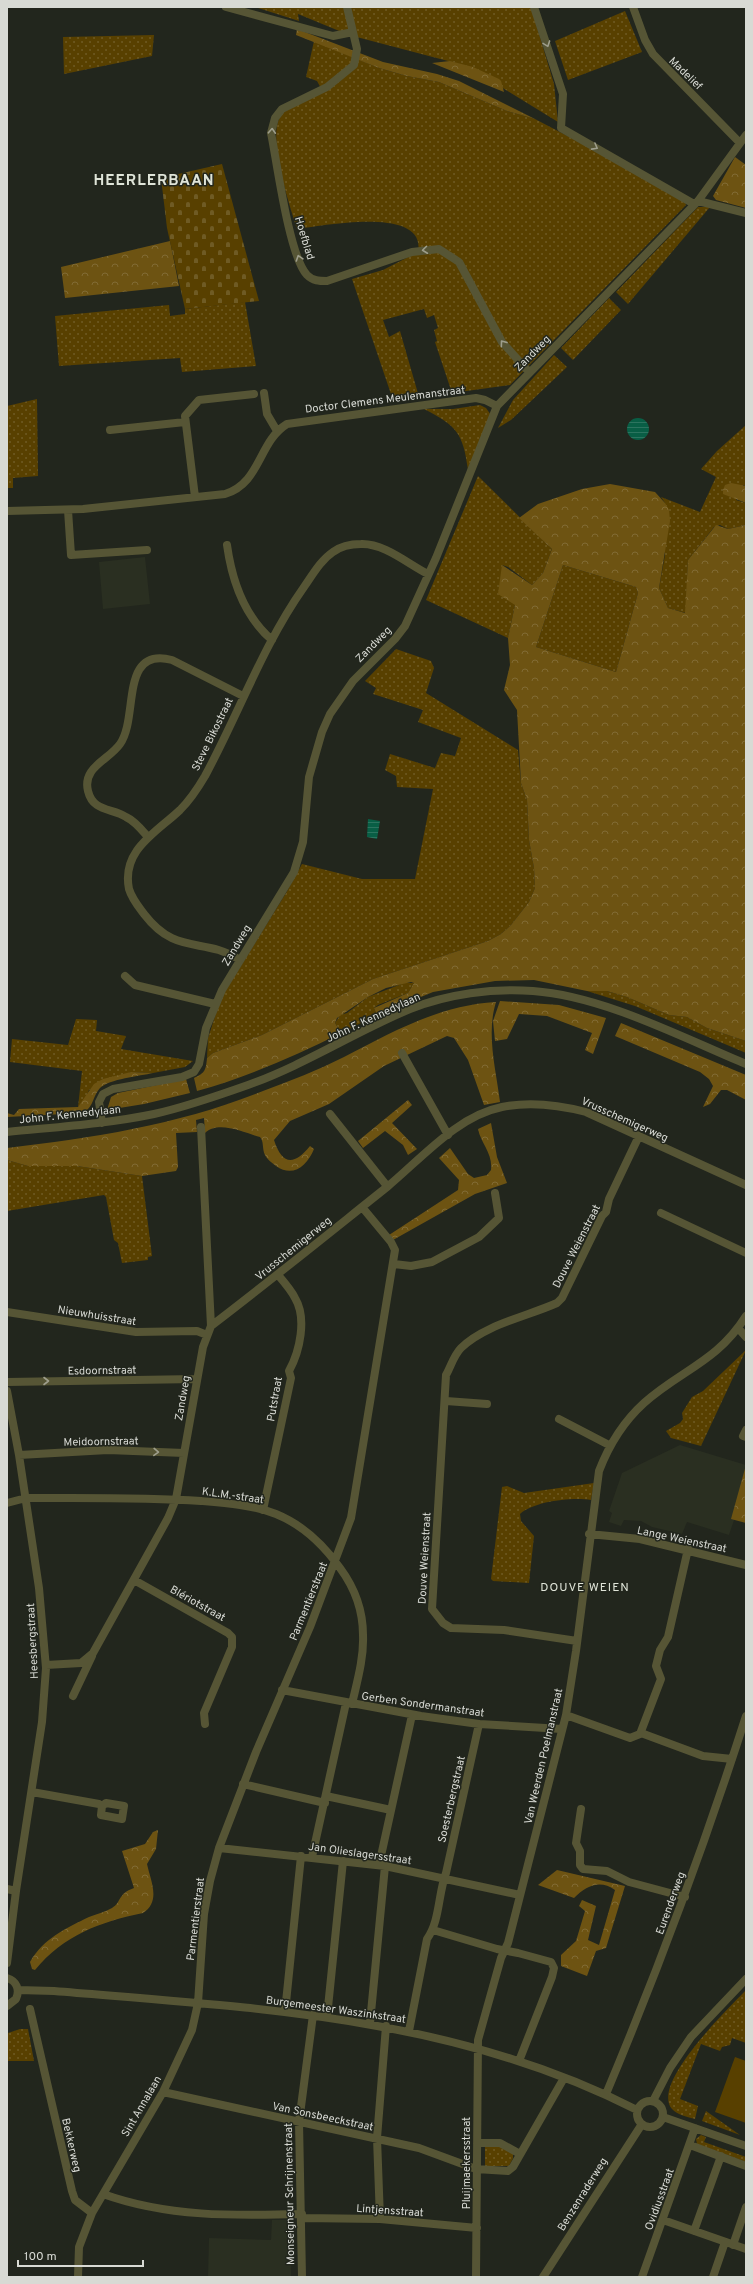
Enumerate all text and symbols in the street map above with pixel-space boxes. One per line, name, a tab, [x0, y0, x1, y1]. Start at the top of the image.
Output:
one-way arrow	[542, 40, 551, 47]
street label: Madelief	[665, 54, 705, 93]
one-way arrow	[268, 128, 277, 134]
one-way arrow	[591, 143, 598, 150]
district label: HEERLERBAAN	[93, 172, 215, 191]
street label: Hoefblad	[291, 215, 317, 262]
one-way arrow	[422, 245, 428, 254]
one-way arrow	[295, 254, 304, 261]
street label: Zandweg	[512, 333, 554, 375]
one-way arrow	[501, 340, 508, 347]
street label: Doctor Clemens Meulemanstraat	[304, 383, 466, 417]
street label: Zandweg	[353, 624, 395, 666]
street label: Steve Bikostraat	[189, 695, 237, 774]
street label: Zandweg	[219, 922, 255, 969]
street label: John F. Kennedylaan	[324, 990, 423, 1046]
street label: Vrusschemigerweg	[579, 1094, 670, 1145]
street label: John F. Kennedylaan	[19, 1103, 122, 1127]
street label: Douve Weienstraat	[550, 1202, 604, 1291]
street label: Vrusschemigerweg	[253, 1214, 335, 1284]
street label: Nieuwhuisstraat	[57, 1303, 137, 1329]
street label: Esdoornstraat	[67, 1363, 137, 1379]
street label: Zandweg	[172, 1374, 194, 1422]
street label: Putstraat	[264, 1376, 286, 1423]
one-way arrow	[43, 1377, 49, 1385]
street label: Meidoornstraat	[63, 1434, 139, 1450]
one-way arrow	[153, 1447, 159, 1456]
street label: K.L.M.-straat	[201, 1485, 265, 1507]
street label: Douve Weienstraat	[416, 1512, 434, 1604]
street label: Lange Weienstraat	[636, 1524, 728, 1556]
street label: Parmentierstraat	[287, 1560, 331, 1643]
district label: DOUVE WEIEN	[540, 1580, 630, 1596]
street label: Blériotstraat	[167, 1583, 228, 1625]
street label: Heesbergstraat	[24, 1603, 42, 1679]
street label: Van Weerden Poelmanstraat	[522, 1687, 566, 1826]
street label: Gerben Sondermanstraat	[360, 1689, 485, 1721]
street label: Soesterbergstraat	[435, 1754, 469, 1844]
street label: Jan Olieslagersstraat	[307, 1840, 412, 1868]
street label: Eurenderweg	[653, 1870, 689, 1937]
street label: Parmentierstraat	[184, 1877, 208, 1962]
street label: Burgemeester Waszinkstraat	[265, 1993, 407, 2027]
street label: Sint Annalaan	[119, 2073, 165, 2140]
street label: Van Sonsbeeckstraat	[271, 2099, 375, 2135]
street label: Bekkerweg	[58, 2117, 84, 2174]
street label: Pluijmaekersstraat	[460, 2117, 474, 2209]
street label: Monseigneur Schrijnenstraat	[282, 2123, 298, 2265]
street label: Benzenraderweg	[555, 2155, 611, 2234]
street label: Ovidiusstraat	[642, 2166, 678, 2232]
street label: Lintjensstraat	[356, 2202, 424, 2220]
scale bar	[18, 2242, 143, 2268]
text: 100 m	[24, 2249, 57, 2265]

